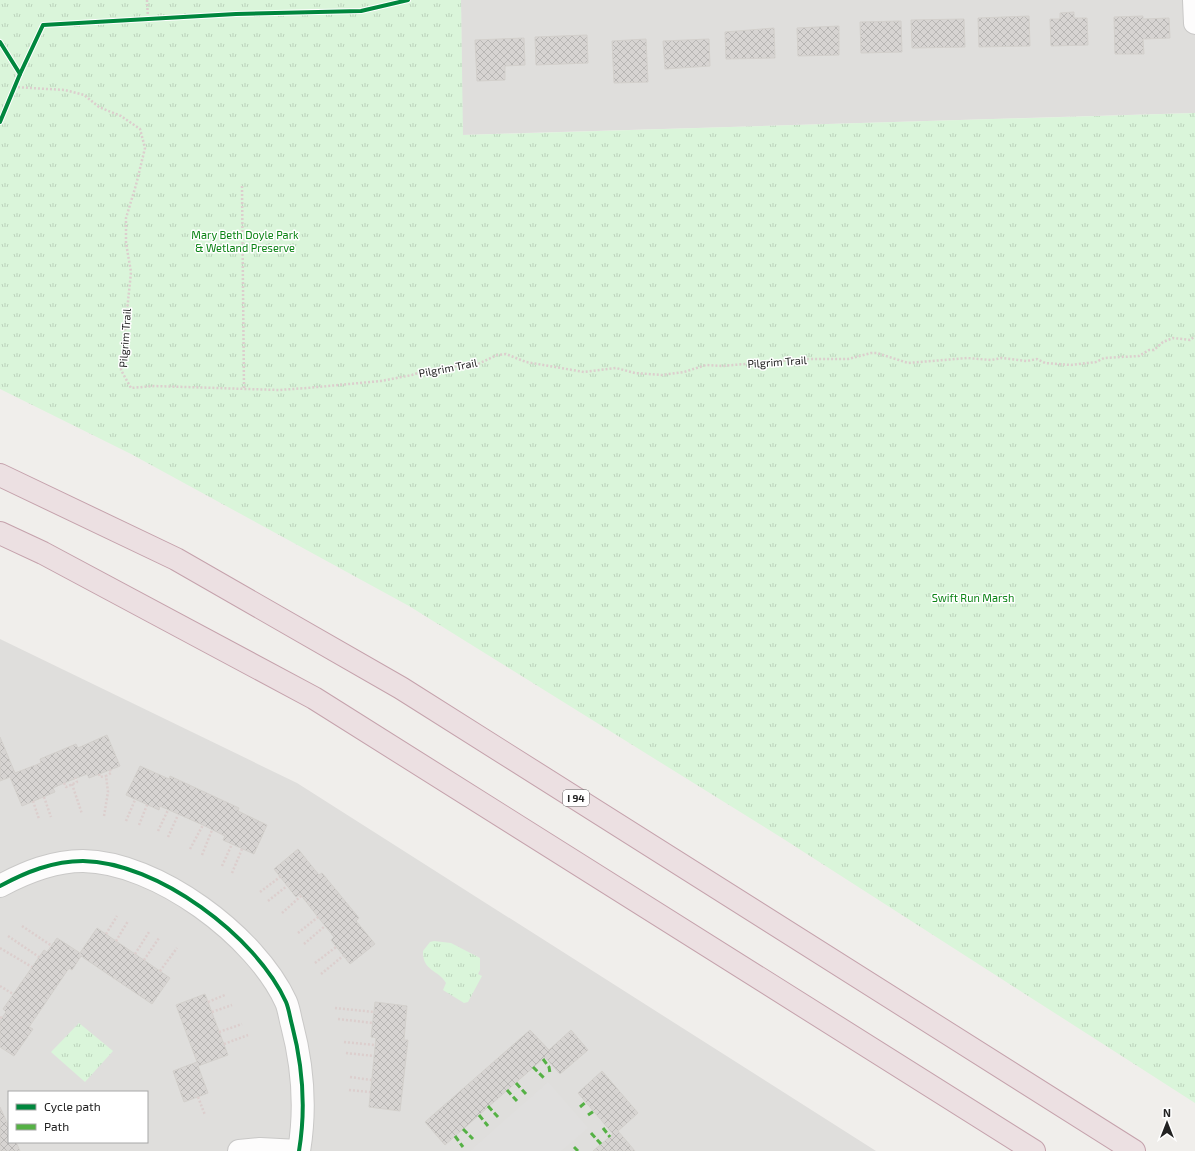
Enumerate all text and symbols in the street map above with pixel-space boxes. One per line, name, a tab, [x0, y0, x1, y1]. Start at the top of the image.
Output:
park label: Mary Beth Doyle Park & Wetland Preserve	[191, 228, 299, 254]
street label: Pilgrim Trail	[116, 307, 133, 368]
street label: Pilgrim Trail	[747, 353, 808, 370]
street label: Pilgrim Trail	[417, 355, 479, 380]
park label: Swift Run Marsh	[932, 591, 1014, 604]
road number: I 94	[563, 790, 589, 806]
legend	[8, 1091, 148, 1143]
text: Cycle path	[44, 1099, 101, 1113]
north arrow	[1147, 1103, 1187, 1143]
text: N	[1163, 1106, 1171, 1119]
text: Path	[44, 1119, 69, 1133]

